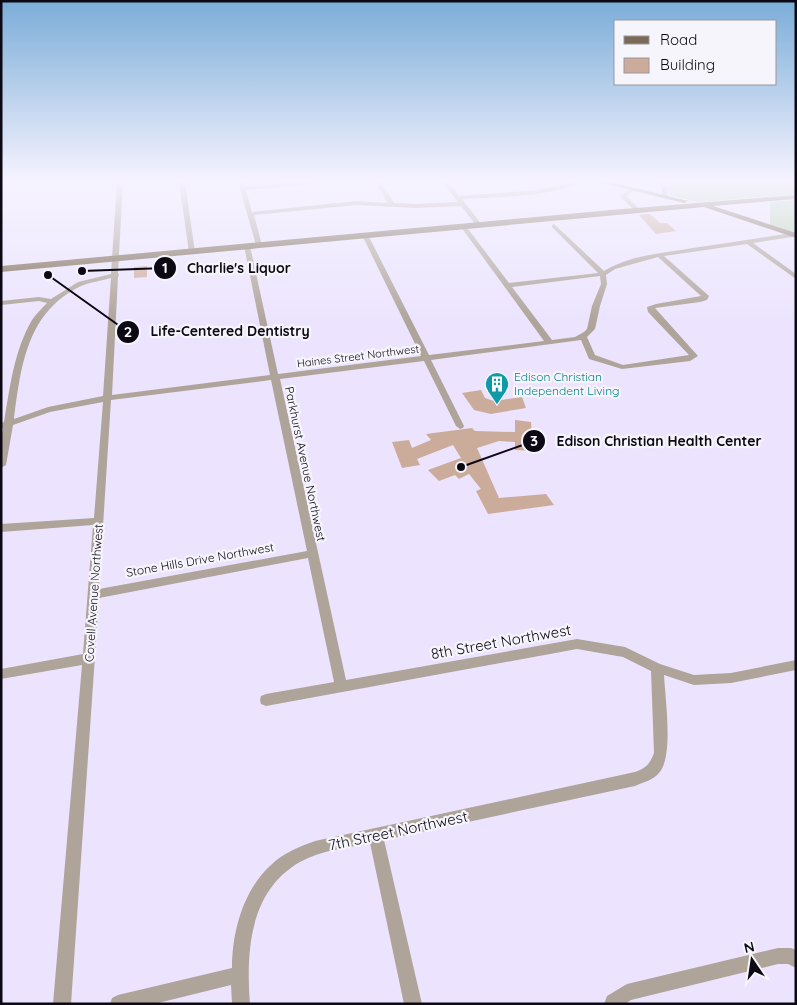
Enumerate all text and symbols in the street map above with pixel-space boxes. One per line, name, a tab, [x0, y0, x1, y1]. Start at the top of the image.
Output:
legend	[614, 20, 777, 85]
text: Road	[660, 30, 697, 49]
text: Building	[660, 55, 715, 74]
callout: Charlie's Liquor	[153, 253, 301, 282]
text: 1	[162, 258, 168, 277]
text: Charlie's Liquor	[187, 259, 291, 277]
callout: Life-Centered Dentistry	[116, 317, 320, 346]
text: 2	[124, 322, 132, 341]
text: Life-Centered Dentistry	[150, 322, 310, 340]
street label: Haines Street Northwest	[296, 342, 420, 370]
place label: Edison Christian Independent Living	[514, 369, 620, 398]
building icon: Edison Christian Independent Living	[484, 371, 510, 405]
street label: Parkhurst Avenue Northwest	[282, 385, 329, 543]
callout: Edison Christian Health Center	[521, 426, 772, 455]
text: 3	[530, 431, 538, 450]
text: Edison Christian Health Center	[556, 432, 762, 450]
street label: Covell Avenue Northwest	[81, 524, 106, 662]
street label: Stone Hills Drive Northwest	[125, 539, 275, 580]
street label: 8th Street Northwest	[429, 620, 573, 663]
street label: 7th Street Northwest	[327, 806, 469, 855]
north arrow	[727, 935, 777, 985]
text: N	[742, 937, 756, 957]

